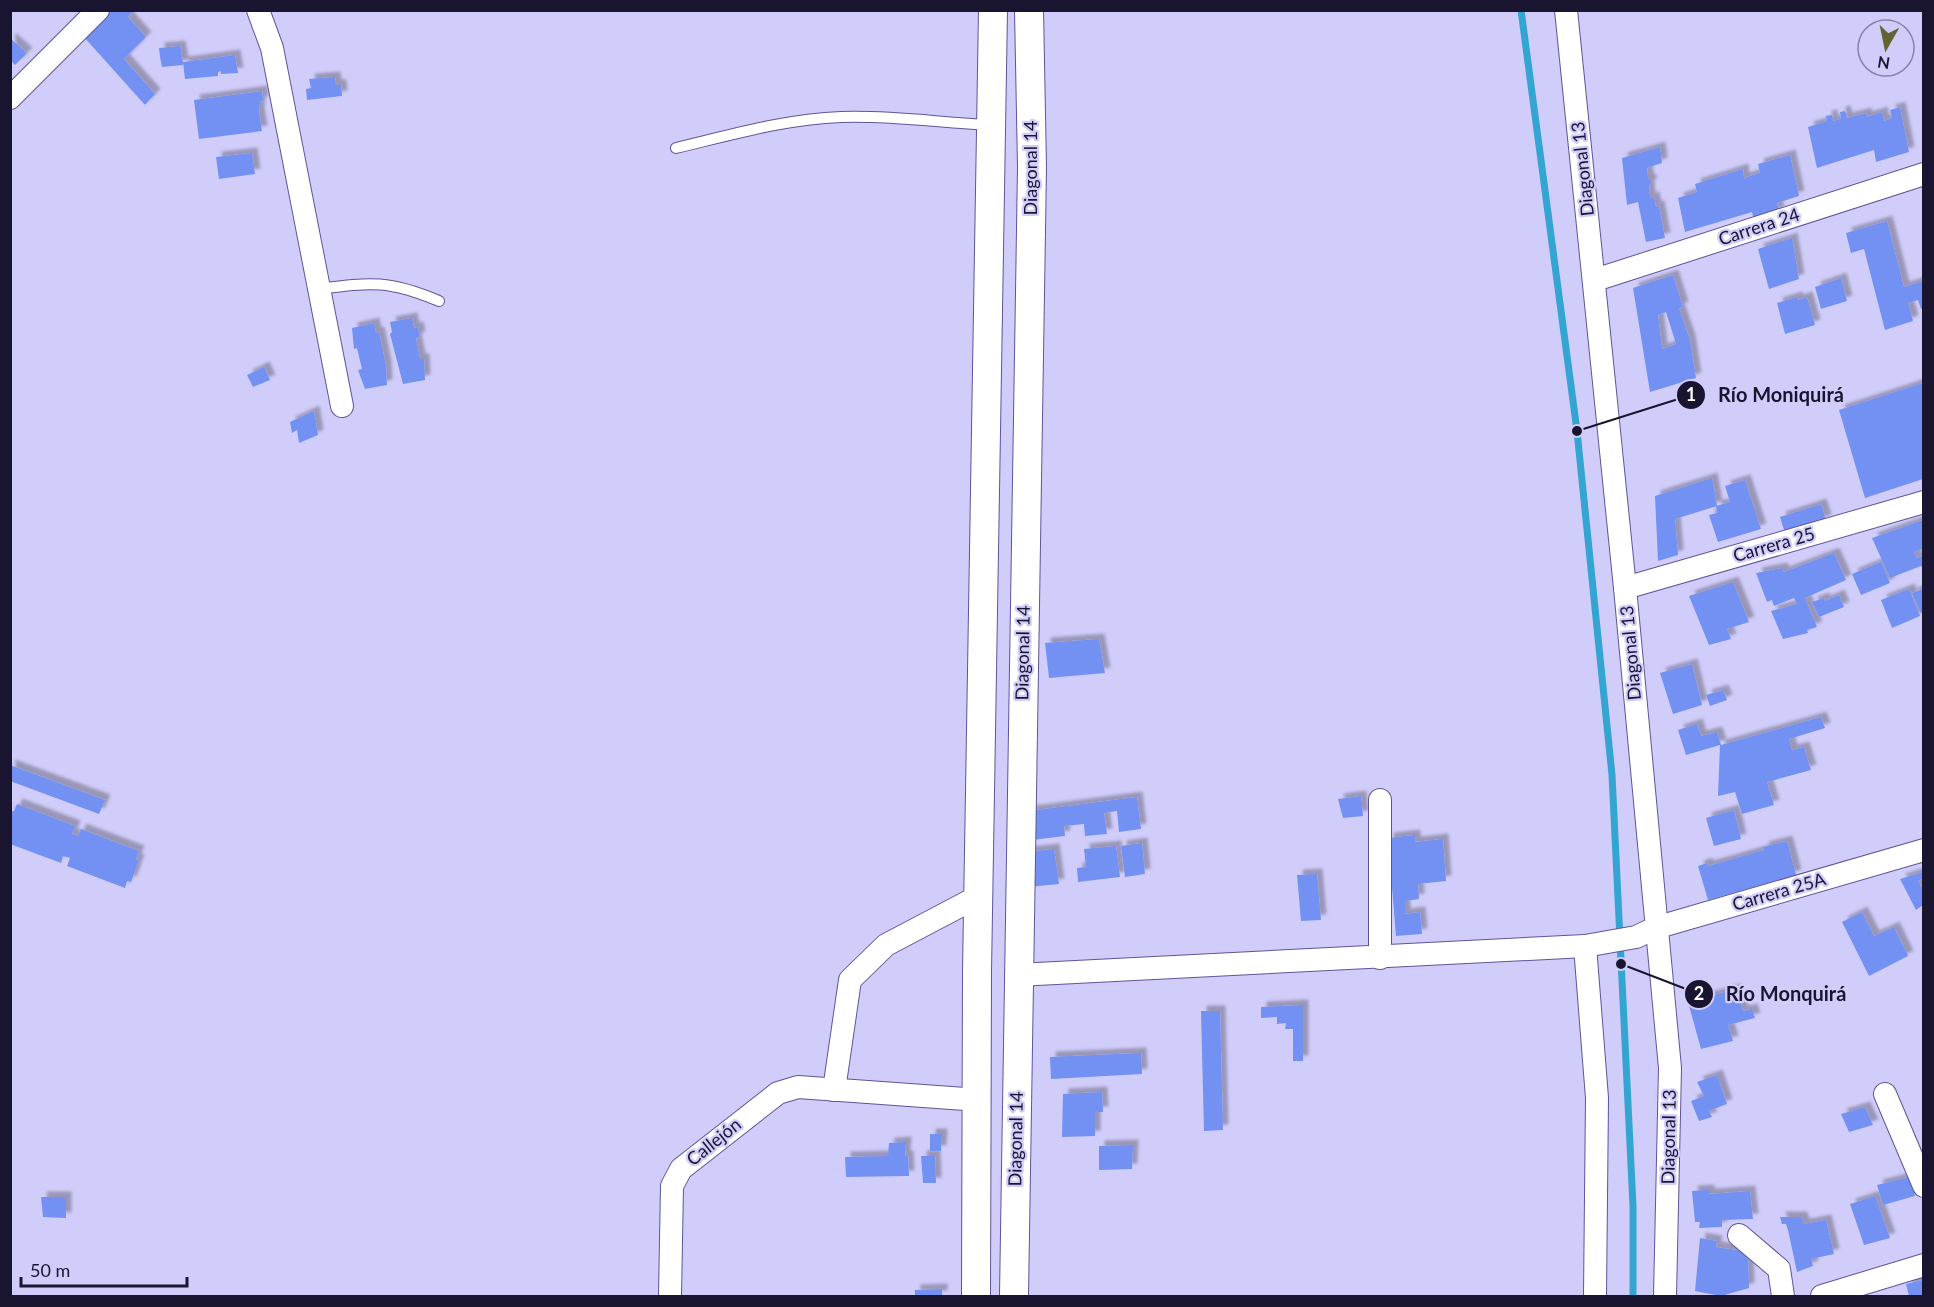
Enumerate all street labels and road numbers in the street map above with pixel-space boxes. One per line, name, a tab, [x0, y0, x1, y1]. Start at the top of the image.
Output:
street label: Diagonal 14	[1019, 121, 1041, 215]
street label: Diagonal 13	[1566, 121, 1598, 217]
street label: Carrera 24	[1715, 203, 1802, 249]
street label: Carrera 25	[1730, 522, 1817, 566]
street label: Diagonal 14	[1010, 605, 1034, 701]
street label: Diagonal 13	[1615, 605, 1645, 701]
street label: Carrera 25A	[1729, 867, 1829, 915]
street label: Diagonal 13	[1656, 1089, 1680, 1185]
street label: Diagonal 14	[1003, 1091, 1027, 1187]
street label: Callejón	[682, 1113, 745, 1170]

